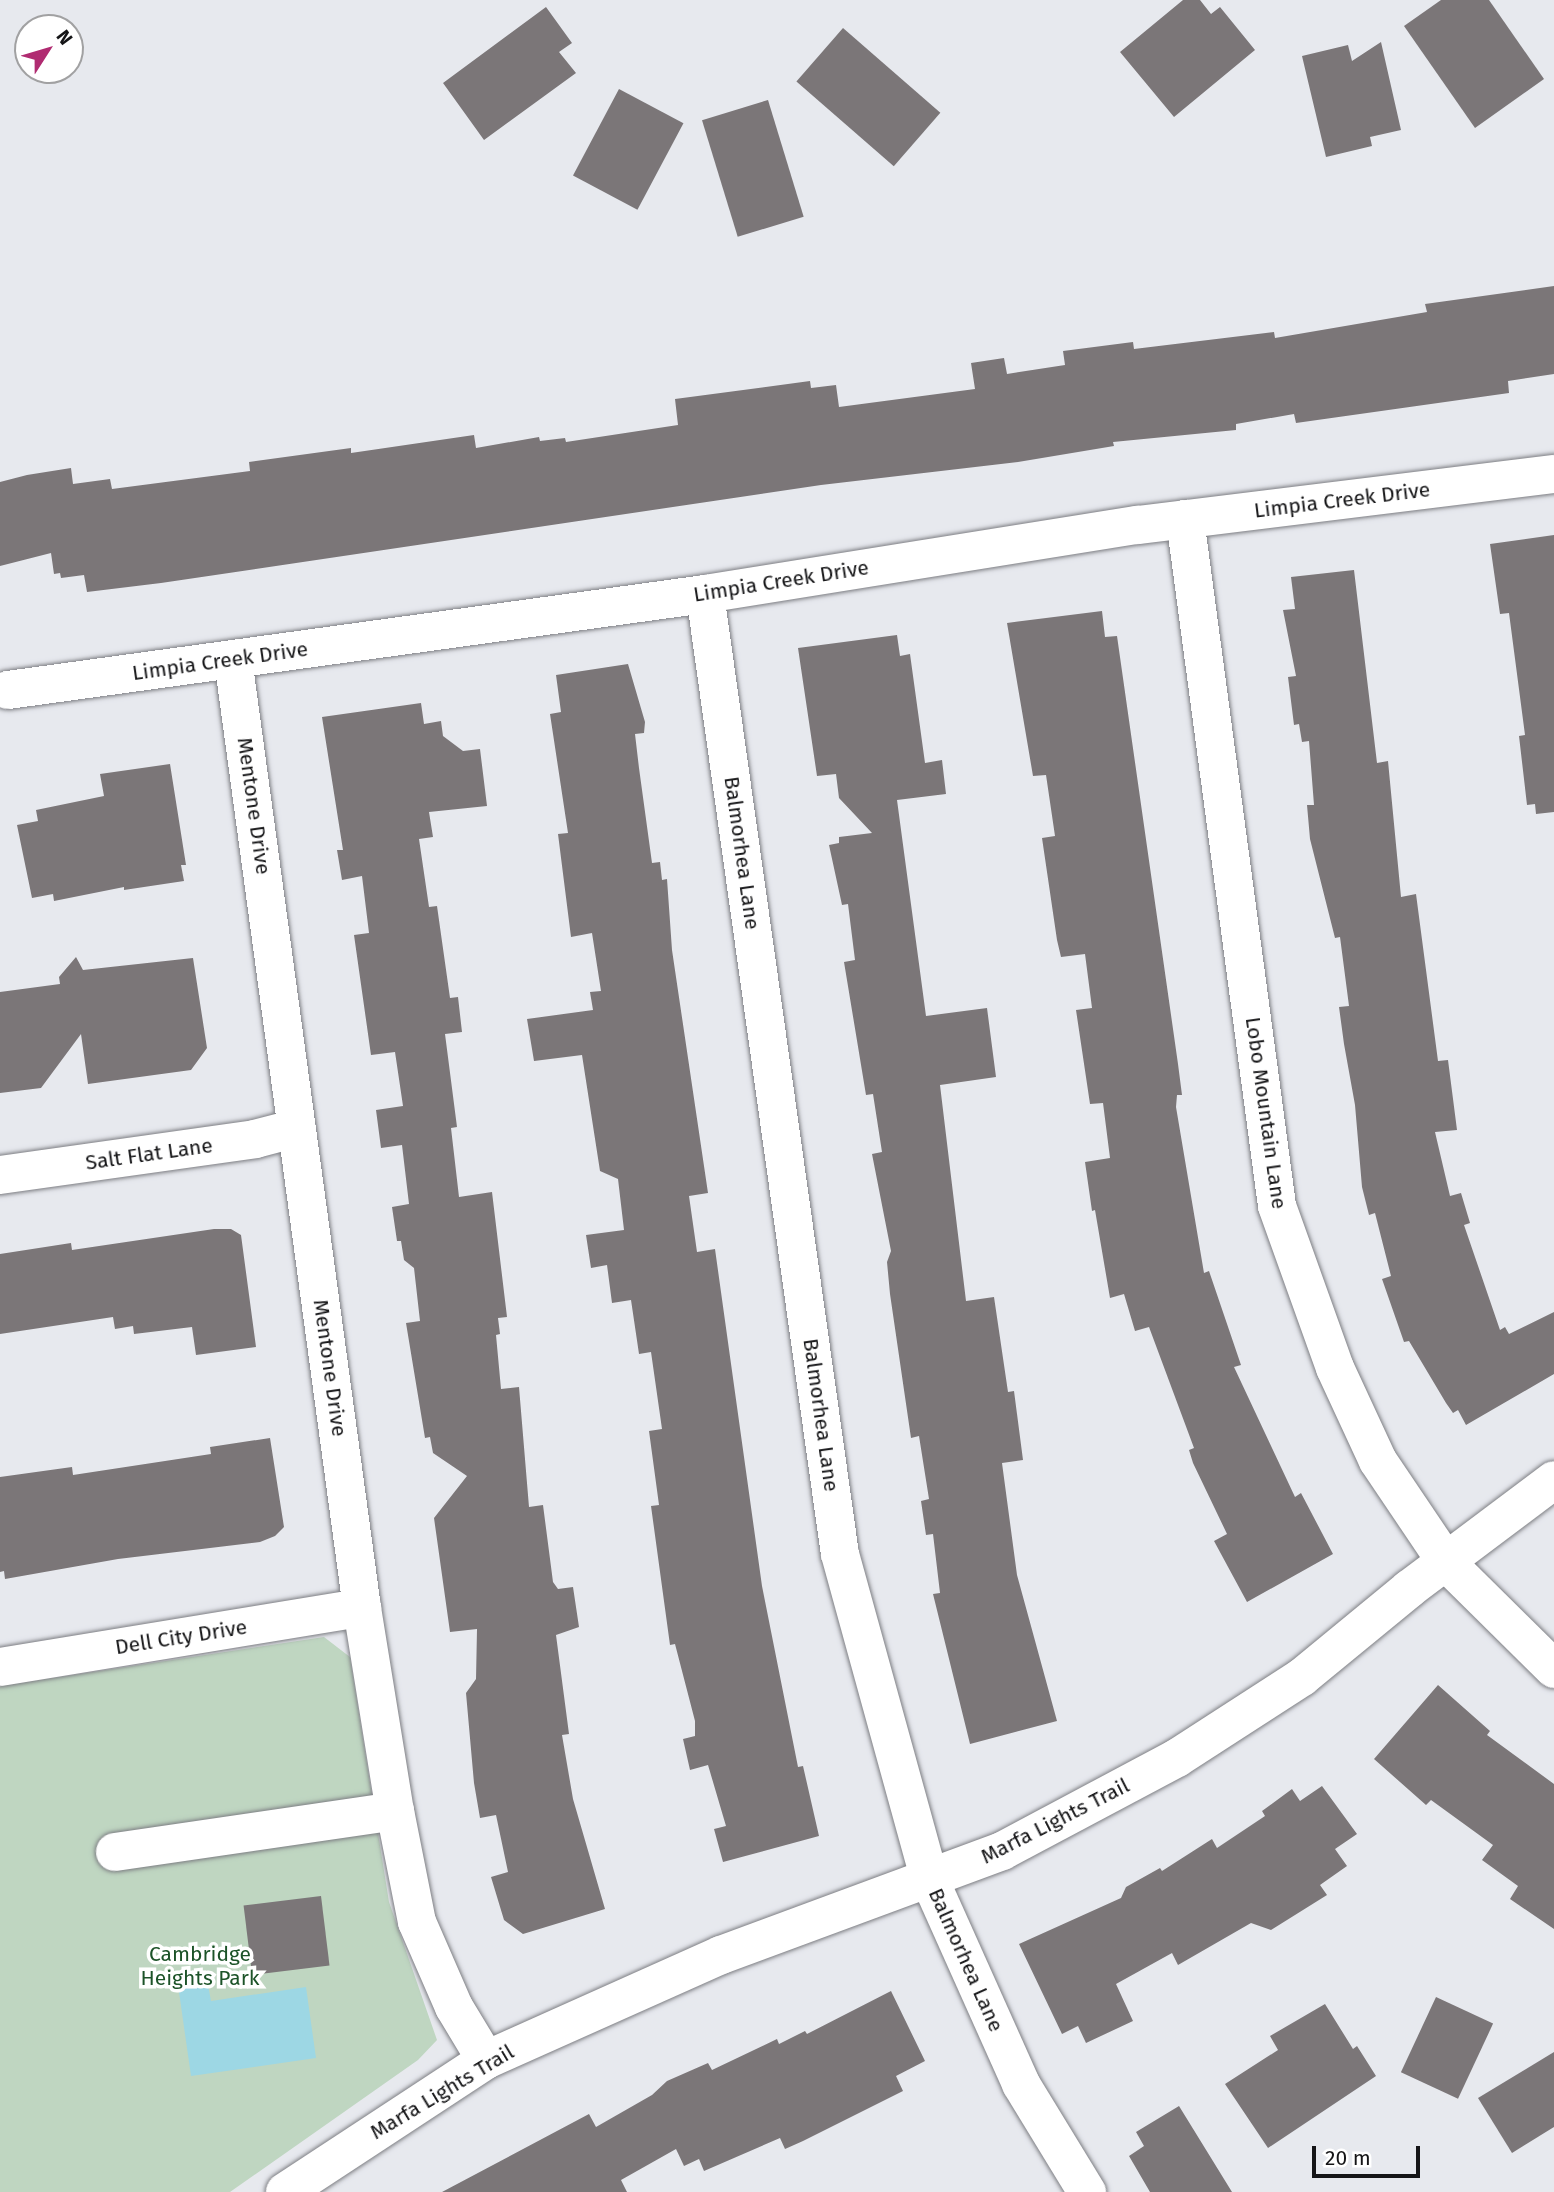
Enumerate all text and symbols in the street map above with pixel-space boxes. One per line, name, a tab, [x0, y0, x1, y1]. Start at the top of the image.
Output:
north arrow	[14, 14, 84, 84]
text: N	[52, 25, 78, 49]
street label: Limpia Creek Drive	[1253, 477, 1431, 523]
street label: Limpia Creek Drive	[692, 555, 870, 607]
street label: Limpia Creek Drive	[131, 636, 309, 686]
street label: Mentone Drive	[232, 736, 276, 876]
street label: Balmorhea Lane	[719, 775, 765, 931]
street label: Lobo Mountain Lane	[1240, 1015, 1292, 1211]
street label: Salt Flat Lane	[84, 1133, 214, 1175]
street label: Mentone Drive	[308, 1298, 352, 1438]
street label: Balmorhea Lane	[798, 1337, 844, 1493]
street label: Dell City Drive	[113, 1614, 249, 1660]
street label: Marfa Lights Trail	[977, 1773, 1133, 1869]
street label: Balmorhea Lane	[923, 1884, 1009, 2036]
park label: Cambridge Heights Park	[140, 1941, 260, 1991]
street label: Marfa Lights Trail	[366, 2039, 518, 2145]
scale bar	[1316, 2132, 1424, 2176]
text: 20 m	[1325, 2145, 1371, 2171]

